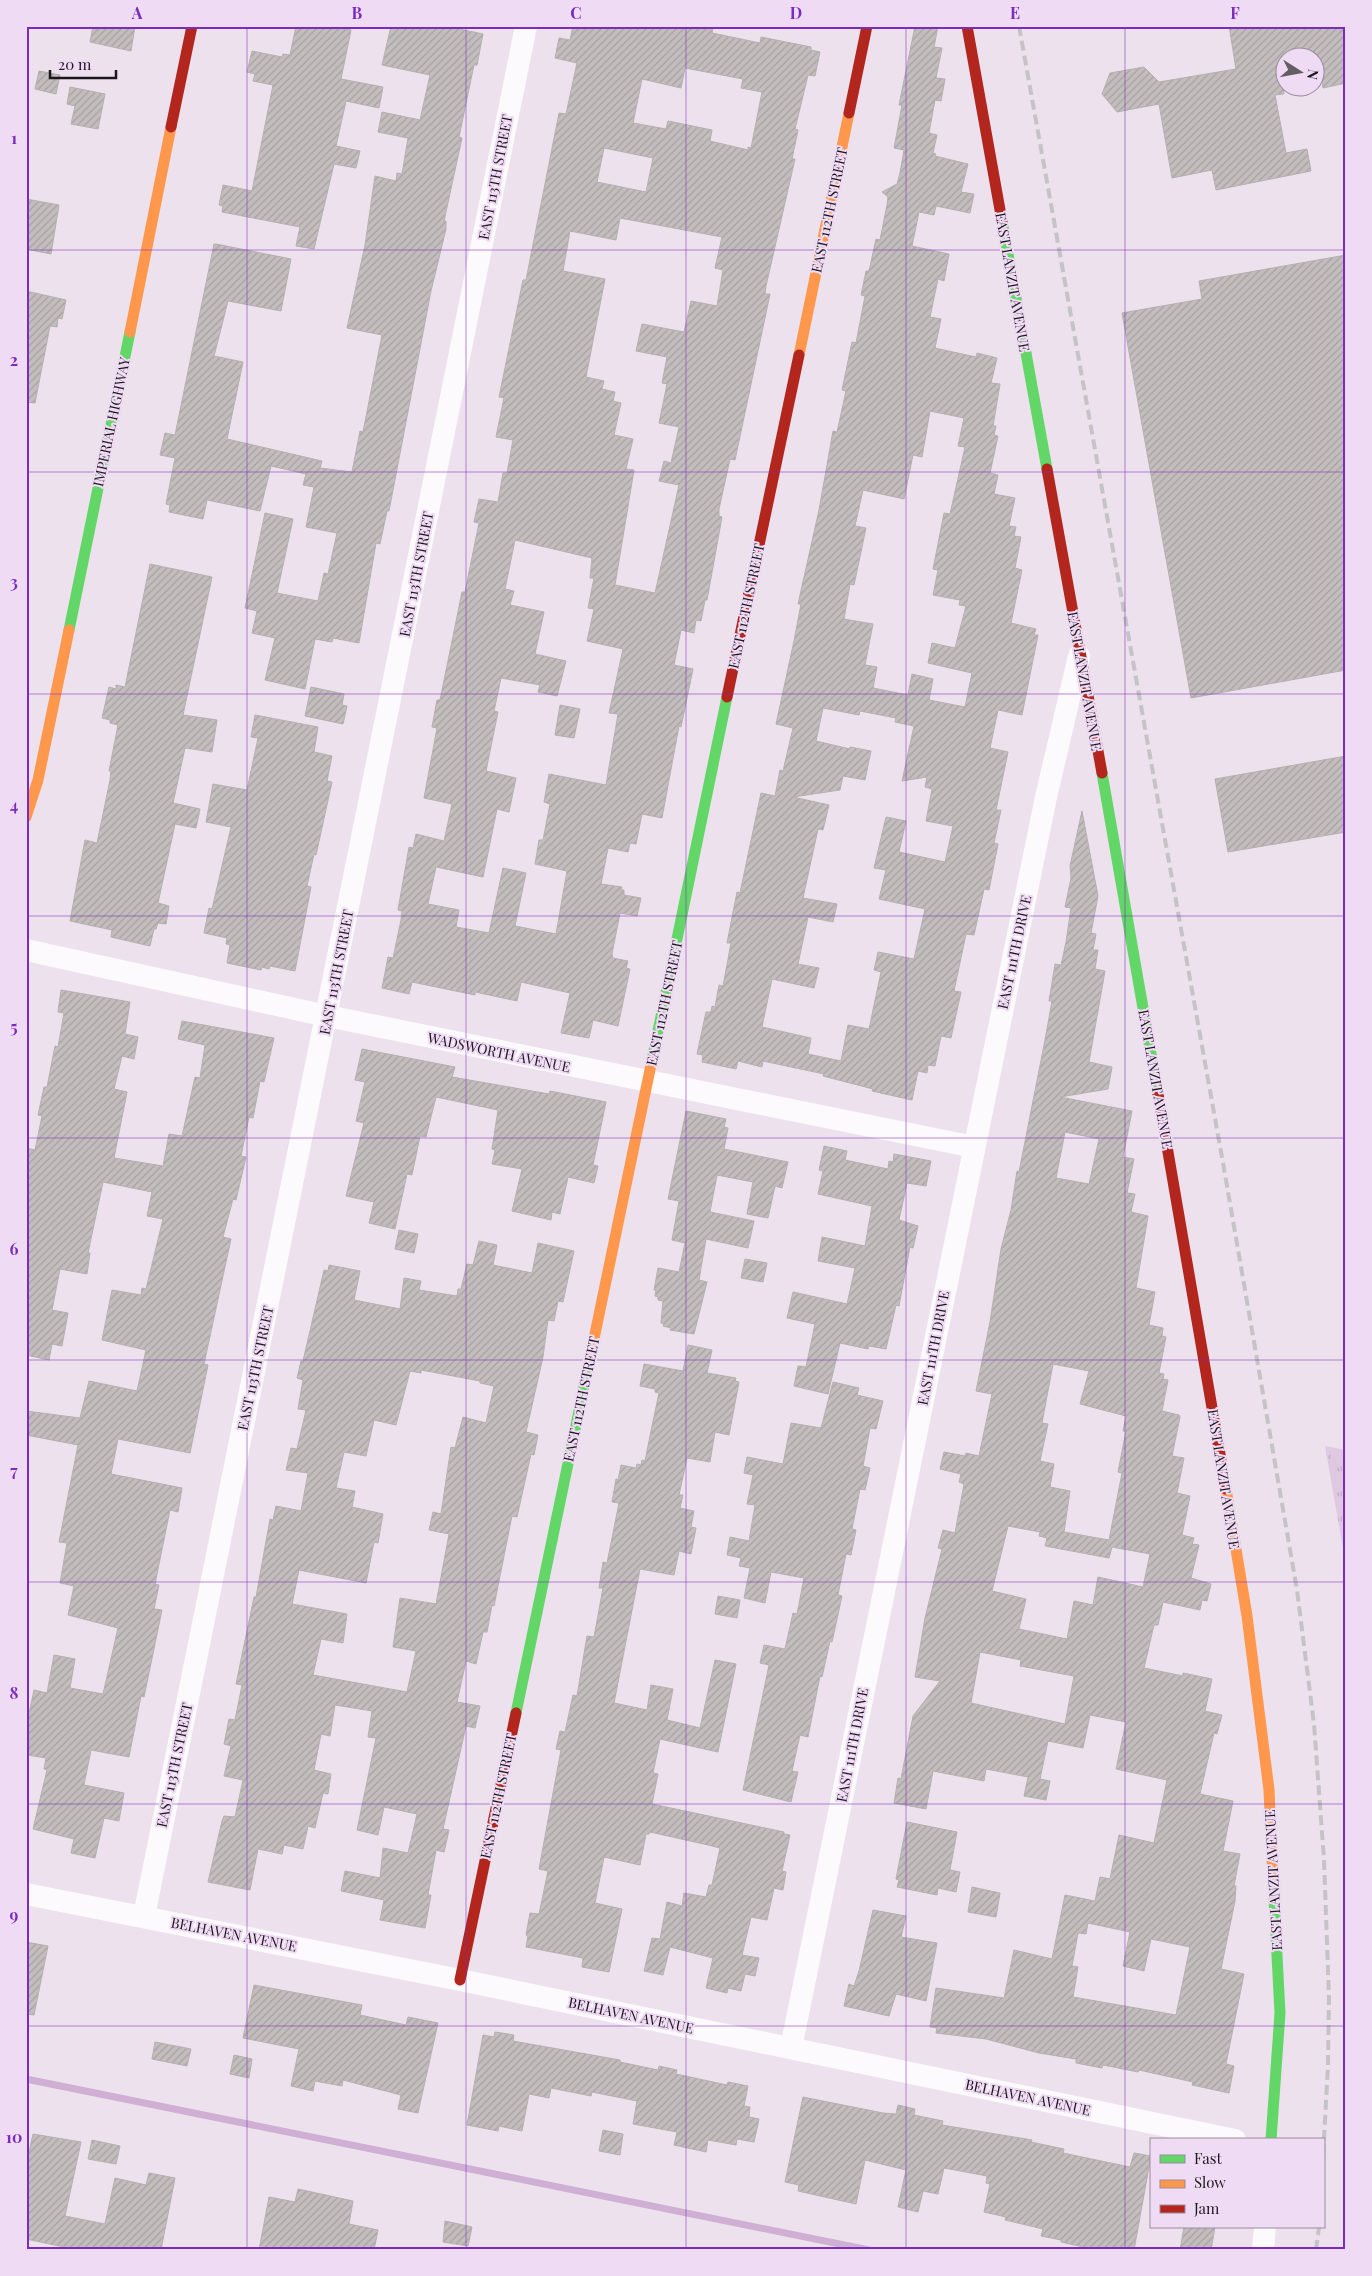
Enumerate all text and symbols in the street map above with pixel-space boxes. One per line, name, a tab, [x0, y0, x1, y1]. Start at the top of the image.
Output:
text: A	[131, 2, 143, 23]
text: B	[352, 2, 363, 23]
text: C	[570, 2, 582, 23]
text: D	[790, 2, 802, 23]
text: E	[1010, 2, 1020, 23]
text: F	[1230, 2, 1240, 23]
scale bar	[50, 48, 116, 80]
north arrow	[1274, 48, 1324, 98]
text: 20 m	[58, 54, 92, 74]
text: N	[1303, 68, 1324, 81]
street label: EAST 113TH STREET	[474, 113, 517, 241]
text: 1	[11, 127, 17, 148]
street label: EAST 112TH STREET	[806, 145, 852, 274]
street label: EAST LANZIT AVENUE	[991, 211, 1035, 353]
text: 2	[10, 349, 18, 370]
street label: IMPERIAL HIGHWAY	[88, 355, 134, 488]
street label: EAST 113TH STREET	[395, 510, 438, 638]
street label: EAST 112TH STREET	[723, 541, 769, 670]
text: 3	[10, 571, 18, 592]
street label: EAST LANZIT AVENUE	[1063, 610, 1107, 752]
text: 4	[10, 794, 18, 815]
street label: EAST 111TH DRIVE	[993, 893, 1035, 1011]
street label: EAST 113TH STREET	[315, 908, 358, 1036]
street label: EAST 112TH STREET	[641, 938, 687, 1067]
street label: EAST LANZIT AVENUE	[1134, 1008, 1178, 1150]
text: 5	[10, 1016, 18, 1037]
street label: WADSWORTH AVENUE	[425, 1027, 572, 1076]
text: 6	[10, 1238, 19, 1259]
street label: EAST 111TH DRIVE	[913, 1289, 953, 1407]
street label: EAST 113TH STREET	[233, 1304, 278, 1432]
street label: EAST 112TH STREET	[558, 1334, 604, 1463]
street label: EAST LANZIT AVENUE	[1204, 1408, 1244, 1550]
text: 7	[10, 1460, 18, 1481]
text: 8	[10, 1682, 19, 1703]
street label: EAST 111TH DRIVE	[832, 1686, 872, 1804]
street label: EAST 113TH STREET	[152, 1701, 197, 1829]
street label: EAST 112TH STREET	[475, 1731, 521, 1860]
street label: EAST LANZIT AVENUE	[1260, 1809, 1286, 1951]
text: 9	[10, 1904, 19, 1925]
street label: BELHAVEN AVENUE	[169, 1912, 299, 1956]
street label: BELHAVEN AVENUE	[567, 1992, 695, 2038]
street label: BELHAVEN AVENUE	[964, 2074, 1092, 2120]
text: 10	[6, 2126, 22, 2147]
legend	[1150, 2138, 1324, 2228]
text: Fast	[1194, 2148, 1223, 2168]
text: Slow	[1194, 2172, 1226, 2192]
text: Jam	[1193, 2198, 1220, 2218]

